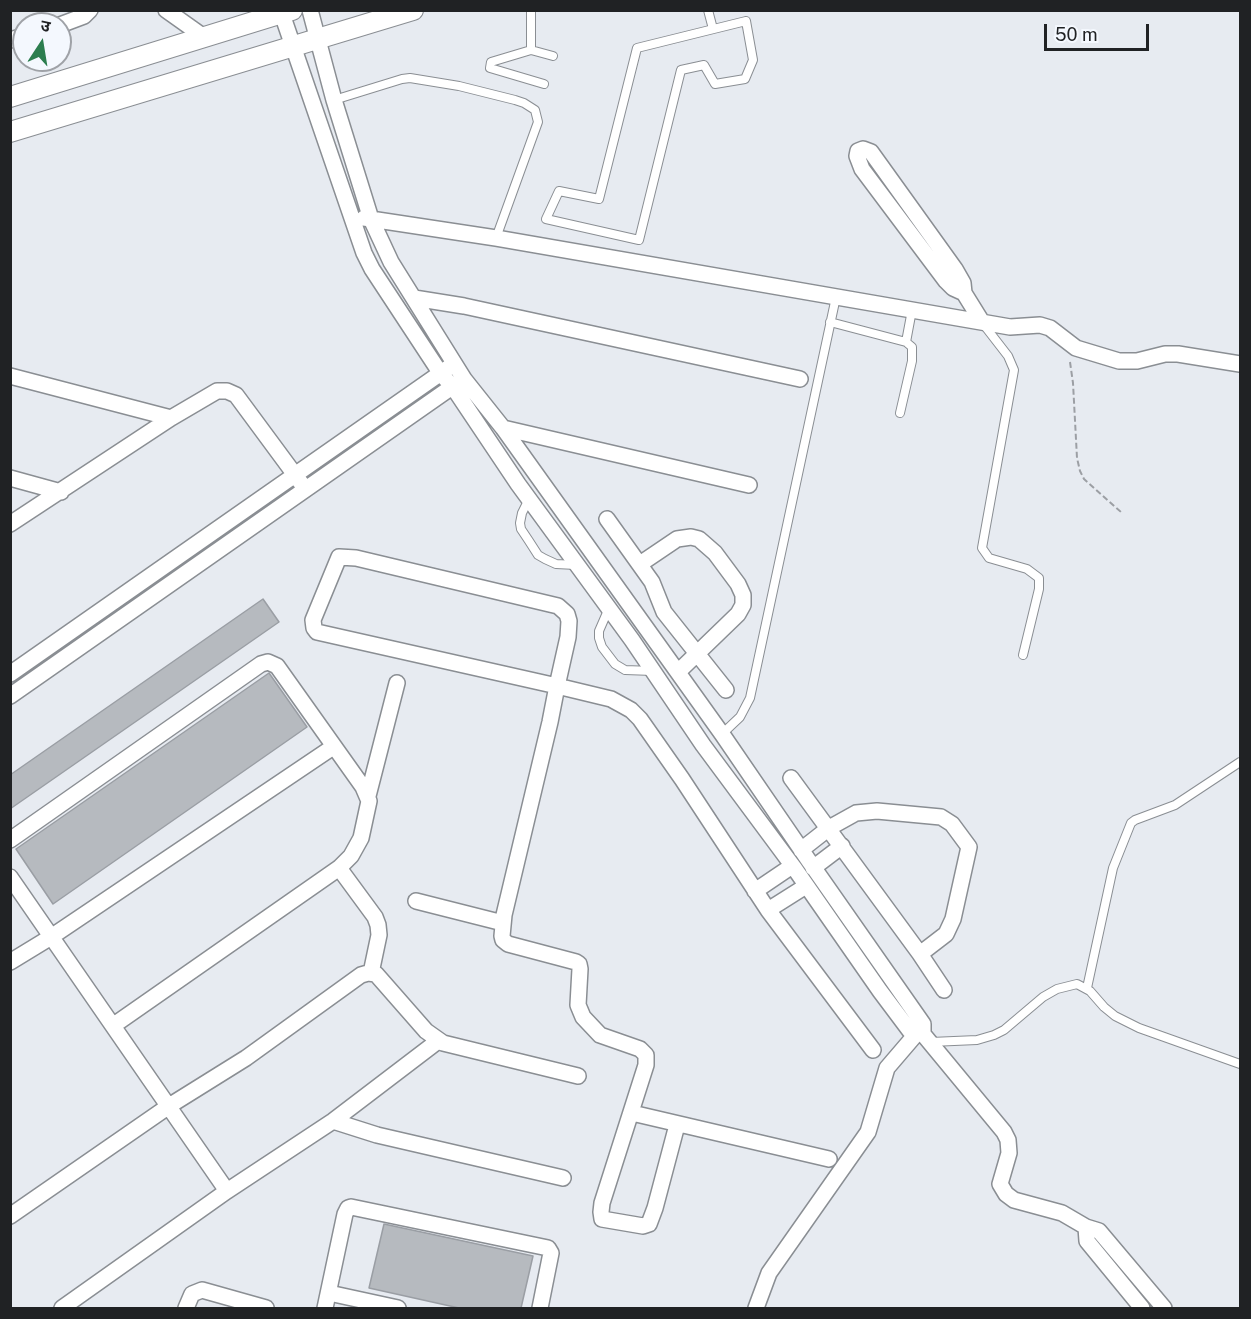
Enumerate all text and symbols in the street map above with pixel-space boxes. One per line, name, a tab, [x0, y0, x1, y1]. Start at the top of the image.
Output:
north arrow	[12, 12, 72, 72]
scale bar	[1047, 12, 1152, 50]
text: उ	[39, 16, 52, 36]
text: 50 m	[1055, 24, 1098, 45]

